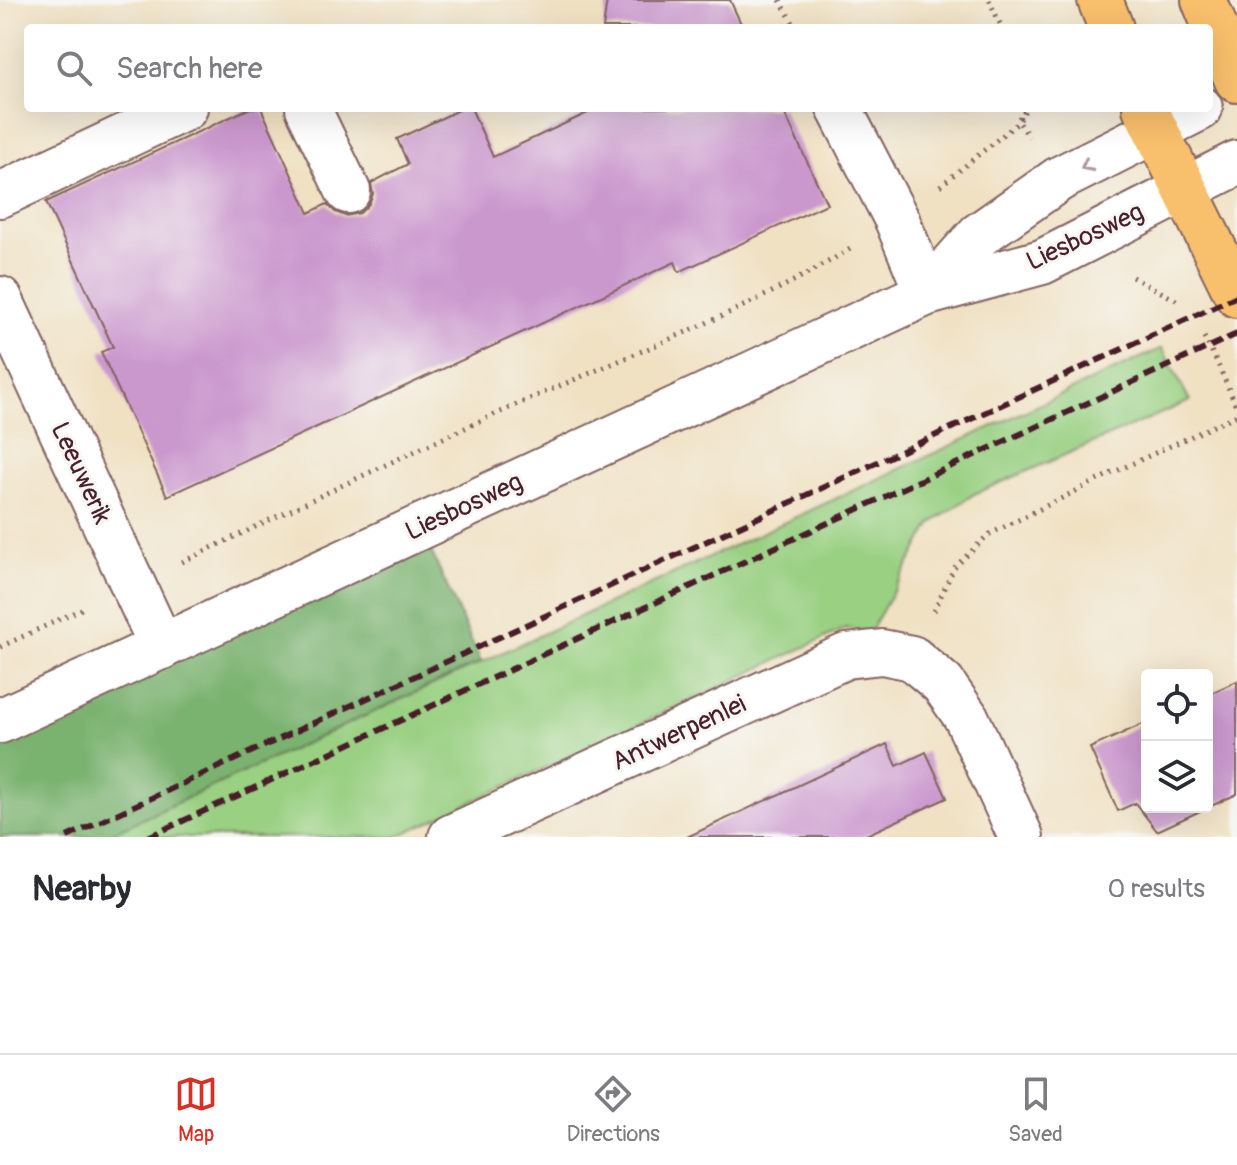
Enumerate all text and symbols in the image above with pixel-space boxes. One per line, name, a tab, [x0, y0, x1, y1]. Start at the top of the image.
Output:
search box	[24, 24, 1213, 112]
icon: search	[52, 46, 96, 90]
text: Search here	[116, 50, 263, 87]
one-way arrow	[1079, 156, 1094, 171]
street label: Liesbosweg	[1021, 196, 1149, 278]
street label: Leeuwerik	[44, 417, 118, 529]
street label: Liesbosweg	[400, 466, 528, 548]
map controls	[1141, 669, 1213, 813]
button: locate	[1141, 669, 1213, 741]
street label: Antwerpenlei	[607, 688, 751, 778]
button: layers	[1141, 741, 1213, 813]
text: Nearby	[32, 868, 131, 911]
text: 0 results	[1108, 873, 1205, 905]
tab: Map	[174, 1072, 218, 1148]
tab: Directions	[567, 1072, 660, 1148]
tab: Saved	[1008, 1072, 1063, 1148]

